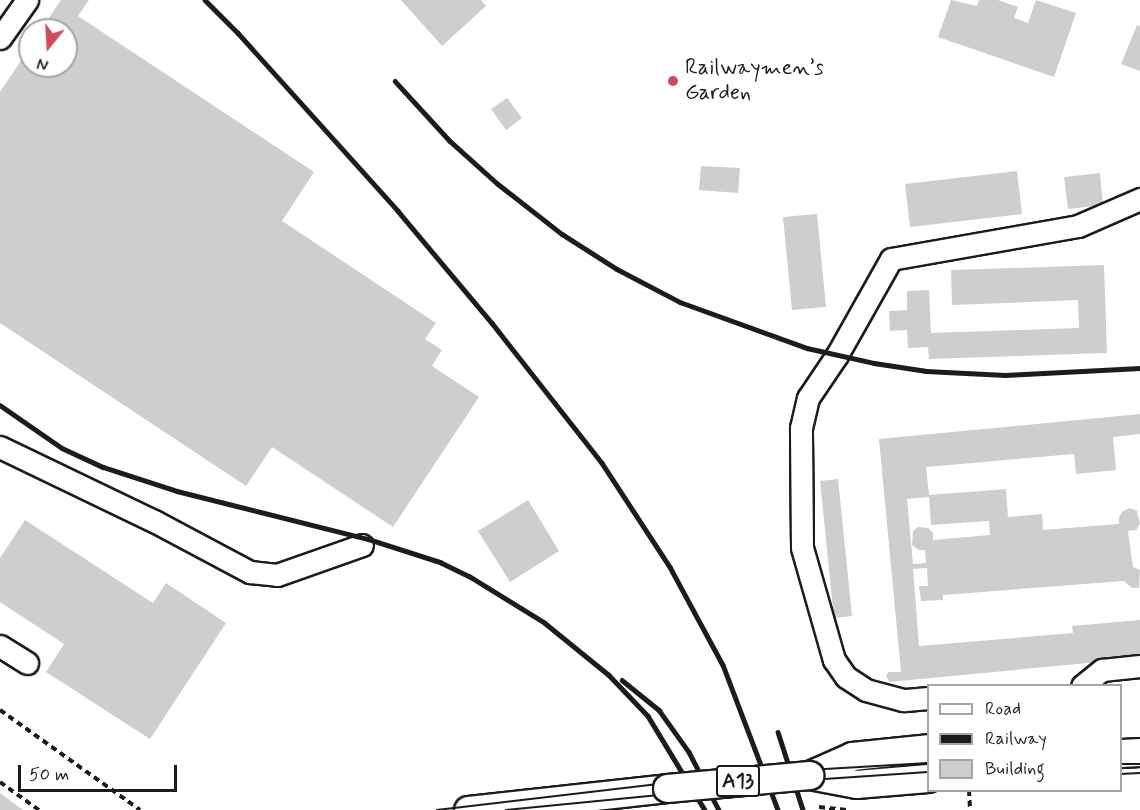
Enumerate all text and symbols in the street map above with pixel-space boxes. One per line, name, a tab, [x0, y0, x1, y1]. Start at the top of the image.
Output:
north arrow	[18, 18, 78, 78]
text: N	[35, 52, 51, 75]
place label: Railwaymen’s Garden	[685, 55, 824, 106]
marker: Railwaymen’s Garden	[666, 74, 680, 88]
legend	[927, 684, 1122, 792]
text: Road	[985, 697, 1021, 721]
text: Railway	[985, 727, 1047, 751]
scale bar	[21, 753, 180, 791]
text: Building	[985, 757, 1045, 781]
text: 50 m	[29, 763, 69, 787]
road number: A13	[716, 763, 760, 799]

